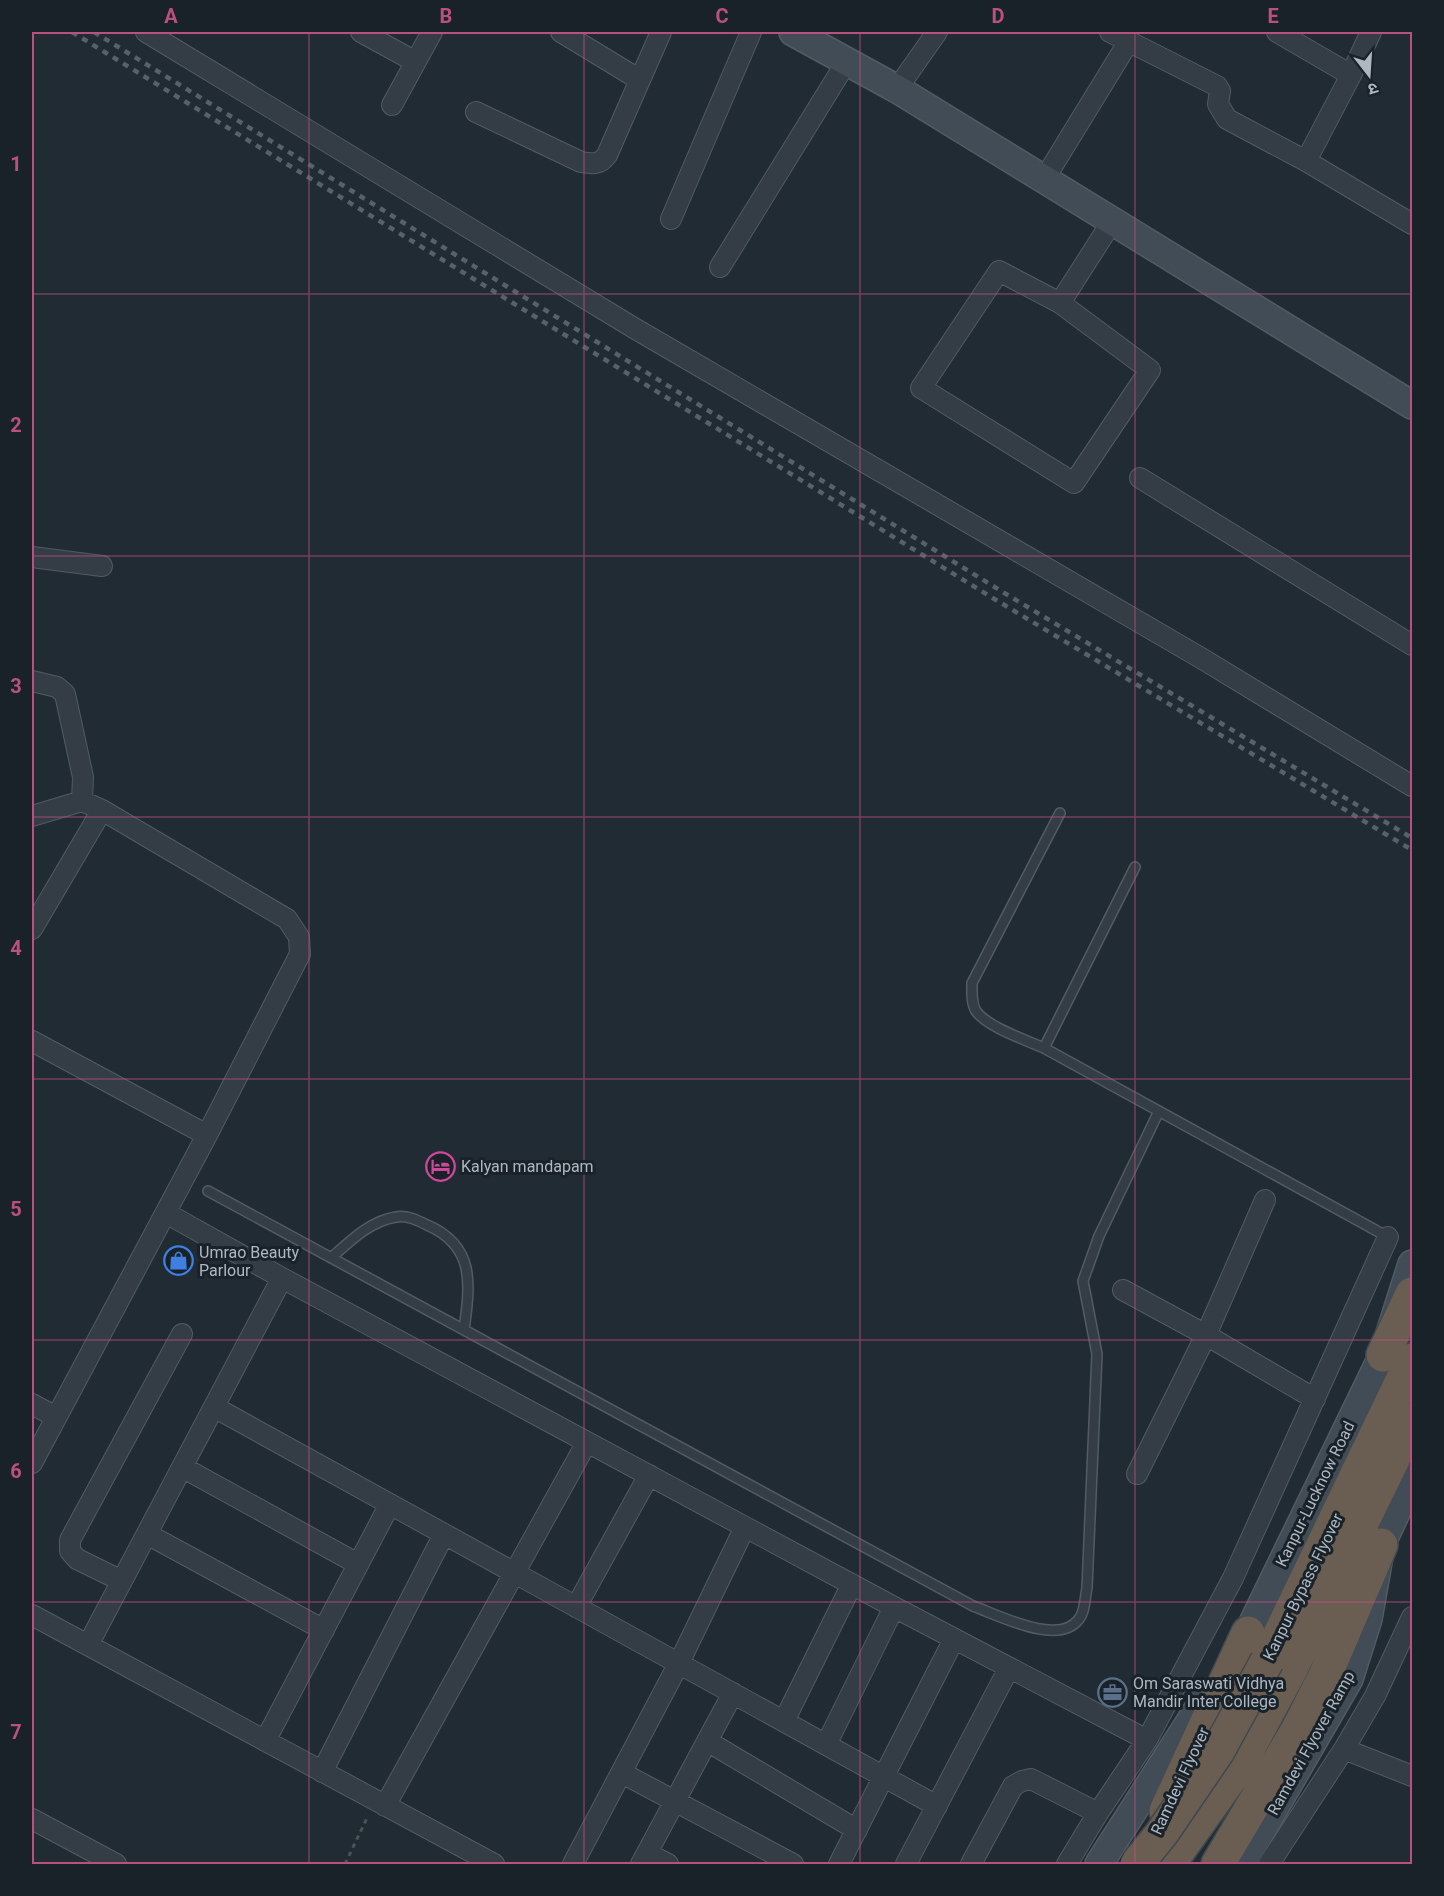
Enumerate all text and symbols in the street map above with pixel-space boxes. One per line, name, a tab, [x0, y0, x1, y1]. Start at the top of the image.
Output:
text: A	[164, 4, 178, 28]
text: B	[440, 4, 452, 28]
text: C	[715, 4, 729, 28]
text: D	[992, 4, 1005, 28]
text: E	[1267, 4, 1279, 28]
north arrow	[1339, 45, 1399, 105]
text: उ	[1365, 78, 1380, 100]
text: 1	[10, 152, 22, 176]
text: 2	[10, 413, 22, 437]
text: 3	[10, 674, 22, 698]
text: 4	[10, 936, 22, 960]
hotel icon: Kalyan mandapam	[424, 1150, 456, 1182]
place label: Kalyan mandapam	[461, 1157, 594, 1176]
text: 5	[10, 1197, 22, 1221]
place label: Umrao Beauty Parlour	[199, 1243, 300, 1280]
shop icon: Umrao Beauty Parlour	[162, 1245, 194, 1277]
street label: Kanpur-Lucknow Road	[1272, 1418, 1358, 1570]
text: 6	[10, 1459, 22, 1483]
street label: Kanpur Bypass Flyover	[1259, 1510, 1347, 1664]
street label: Ramdevi Flyover Ramp	[1263, 1668, 1359, 1818]
place label: Om Saraswati Vidhya Mandir Inter College	[1133, 1674, 1284, 1711]
office icon: Om Saraswati Vidhya Mandir Inter College	[1096, 1676, 1128, 1708]
text: 7	[10, 1720, 22, 1744]
street label: Ramdevi Flyover	[1147, 1724, 1213, 1838]

